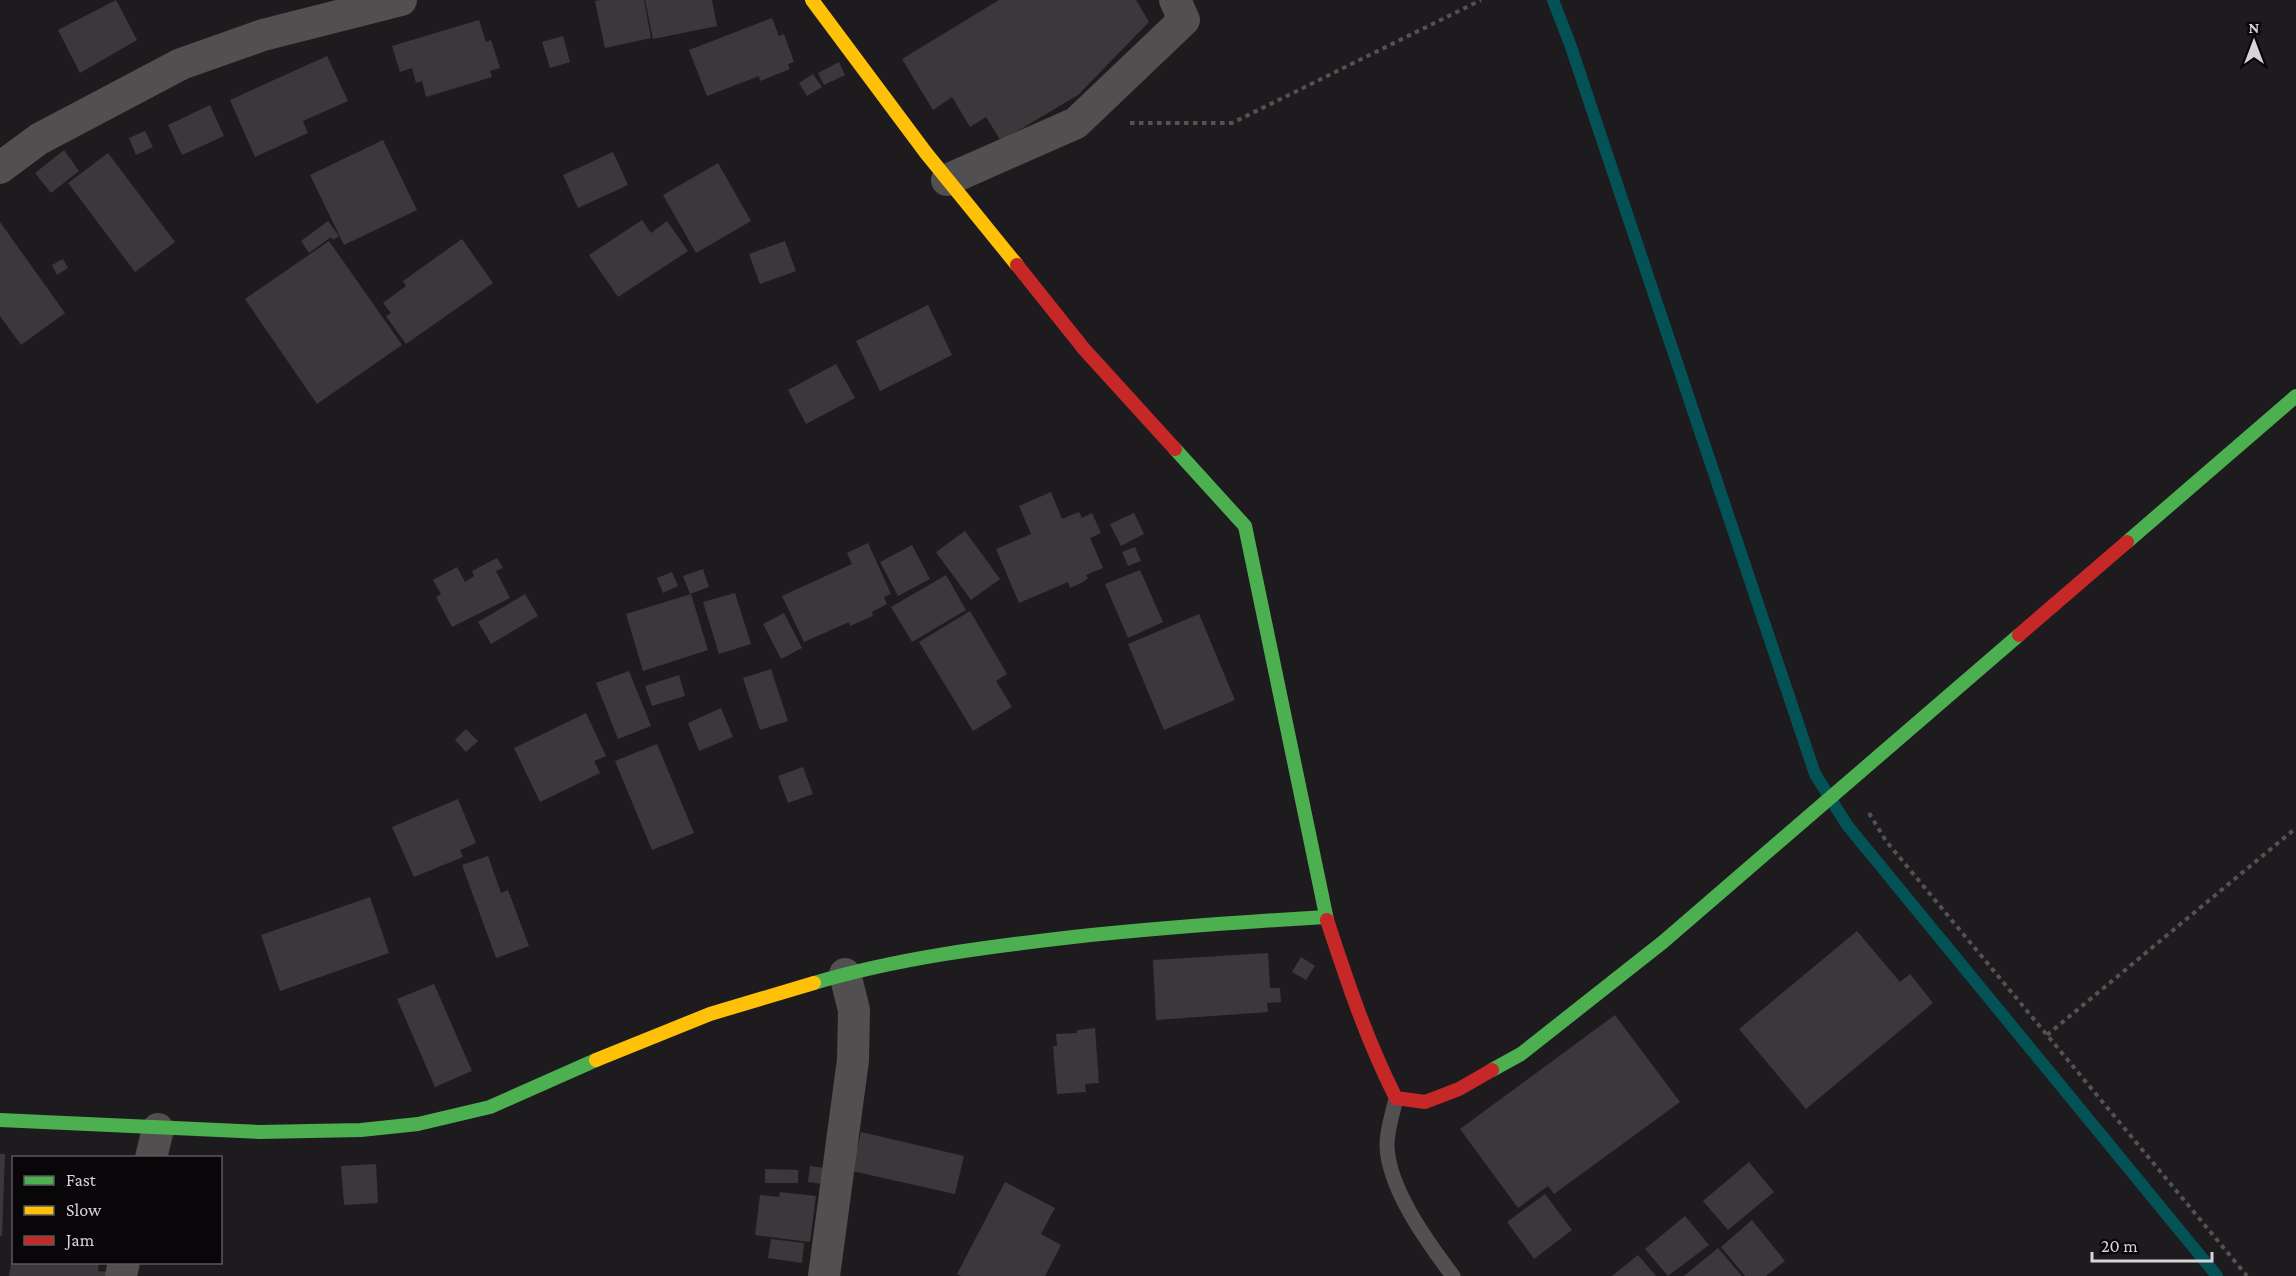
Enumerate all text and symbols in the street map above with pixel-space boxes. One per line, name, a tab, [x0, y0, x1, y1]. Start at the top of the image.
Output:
north arrow	[2224, 12, 2284, 72]
text: N	[2249, 19, 2260, 36]
legend	[12, 1156, 222, 1264]
text: Fast	[66, 1170, 97, 1190]
text: Slow	[66, 1200, 102, 1220]
scale bar	[2092, 1225, 2212, 1263]
text: Jam	[64, 1230, 95, 1250]
text: 20 m	[2101, 1236, 2138, 1256]

